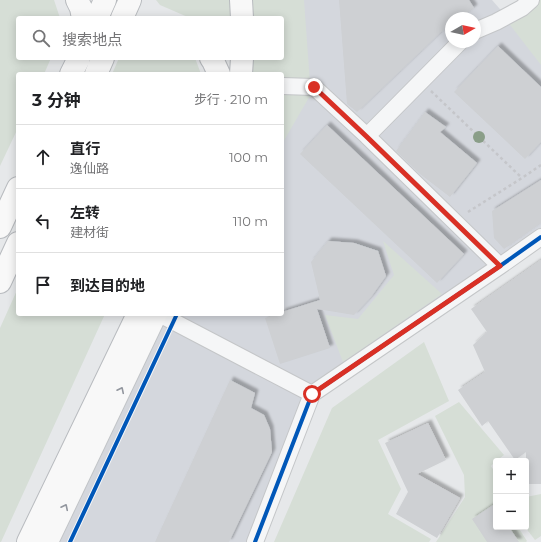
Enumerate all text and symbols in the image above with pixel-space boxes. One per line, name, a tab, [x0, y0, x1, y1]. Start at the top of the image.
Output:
north arrow	[445, 12, 481, 48]
search box	[16, 16, 284, 60]
icon: search	[30, 27, 52, 49]
text: 搜索地点	[62, 30, 122, 49]
route end	[305, 78, 323, 96]
text: 3 分钟	[32, 90, 81, 110]
text: 步行 · 210 m	[194, 91, 268, 107]
text: 直行	[70, 139, 100, 158]
icon: ahead	[32, 146, 54, 168]
text: 100 m	[229, 149, 268, 165]
text: 逸仙路	[70, 160, 109, 176]
text: 左转	[70, 203, 100, 222]
icon: left	[32, 210, 54, 232]
text: 110 m	[233, 213, 268, 229]
text: 建材街	[70, 224, 109, 240]
icon: arrive	[32, 274, 54, 296]
text: 到达目的地	[70, 276, 145, 295]
route start	[303, 385, 321, 403]
one-way arrow	[116, 386, 124, 394]
map controls	[493, 458, 529, 530]
button: +	[493, 458, 529, 494]
button: −	[493, 494, 529, 530]
one-way arrow	[60, 503, 68, 511]

